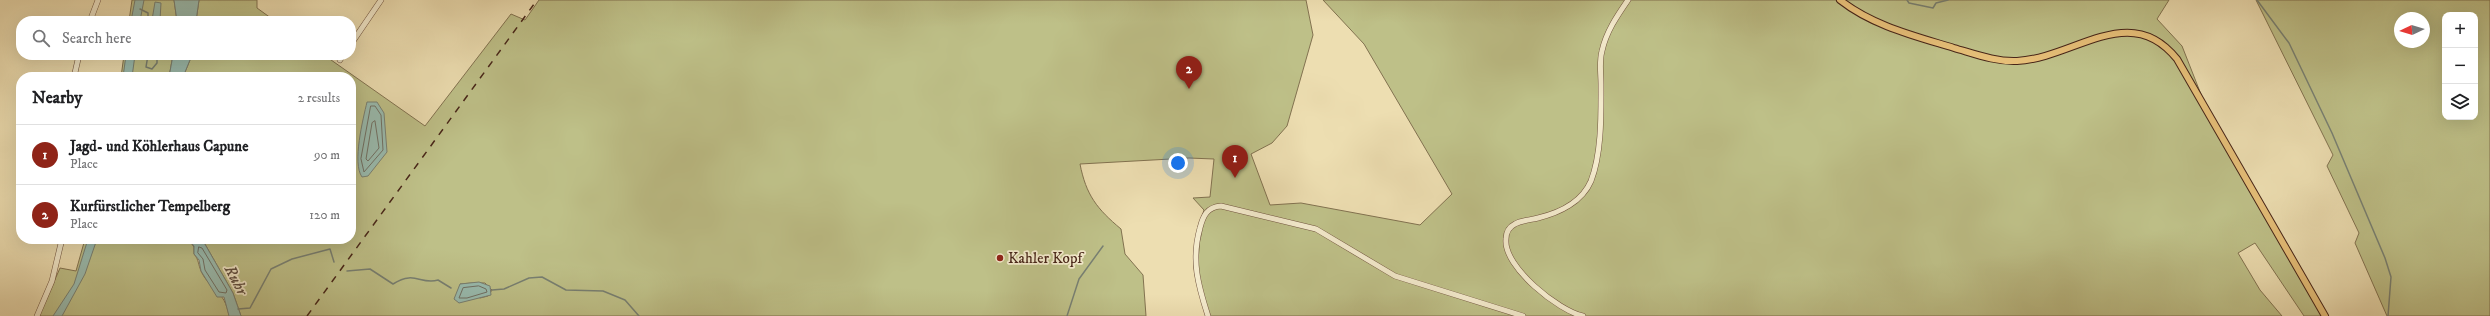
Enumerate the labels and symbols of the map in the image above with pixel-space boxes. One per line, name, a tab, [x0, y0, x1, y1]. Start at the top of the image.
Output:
north arrow	[2394, 12, 2430, 48]
pin: 2	[1176, 56, 1202, 89]
pin: 1	[1222, 145, 1248, 178]
your location	[1168, 153, 1188, 173]
place label: Kahler Kopf	[1008, 249, 1084, 268]
marker: Kahler Kopf	[995, 253, 1005, 263]
water label: Ruhr	[219, 261, 253, 300]

